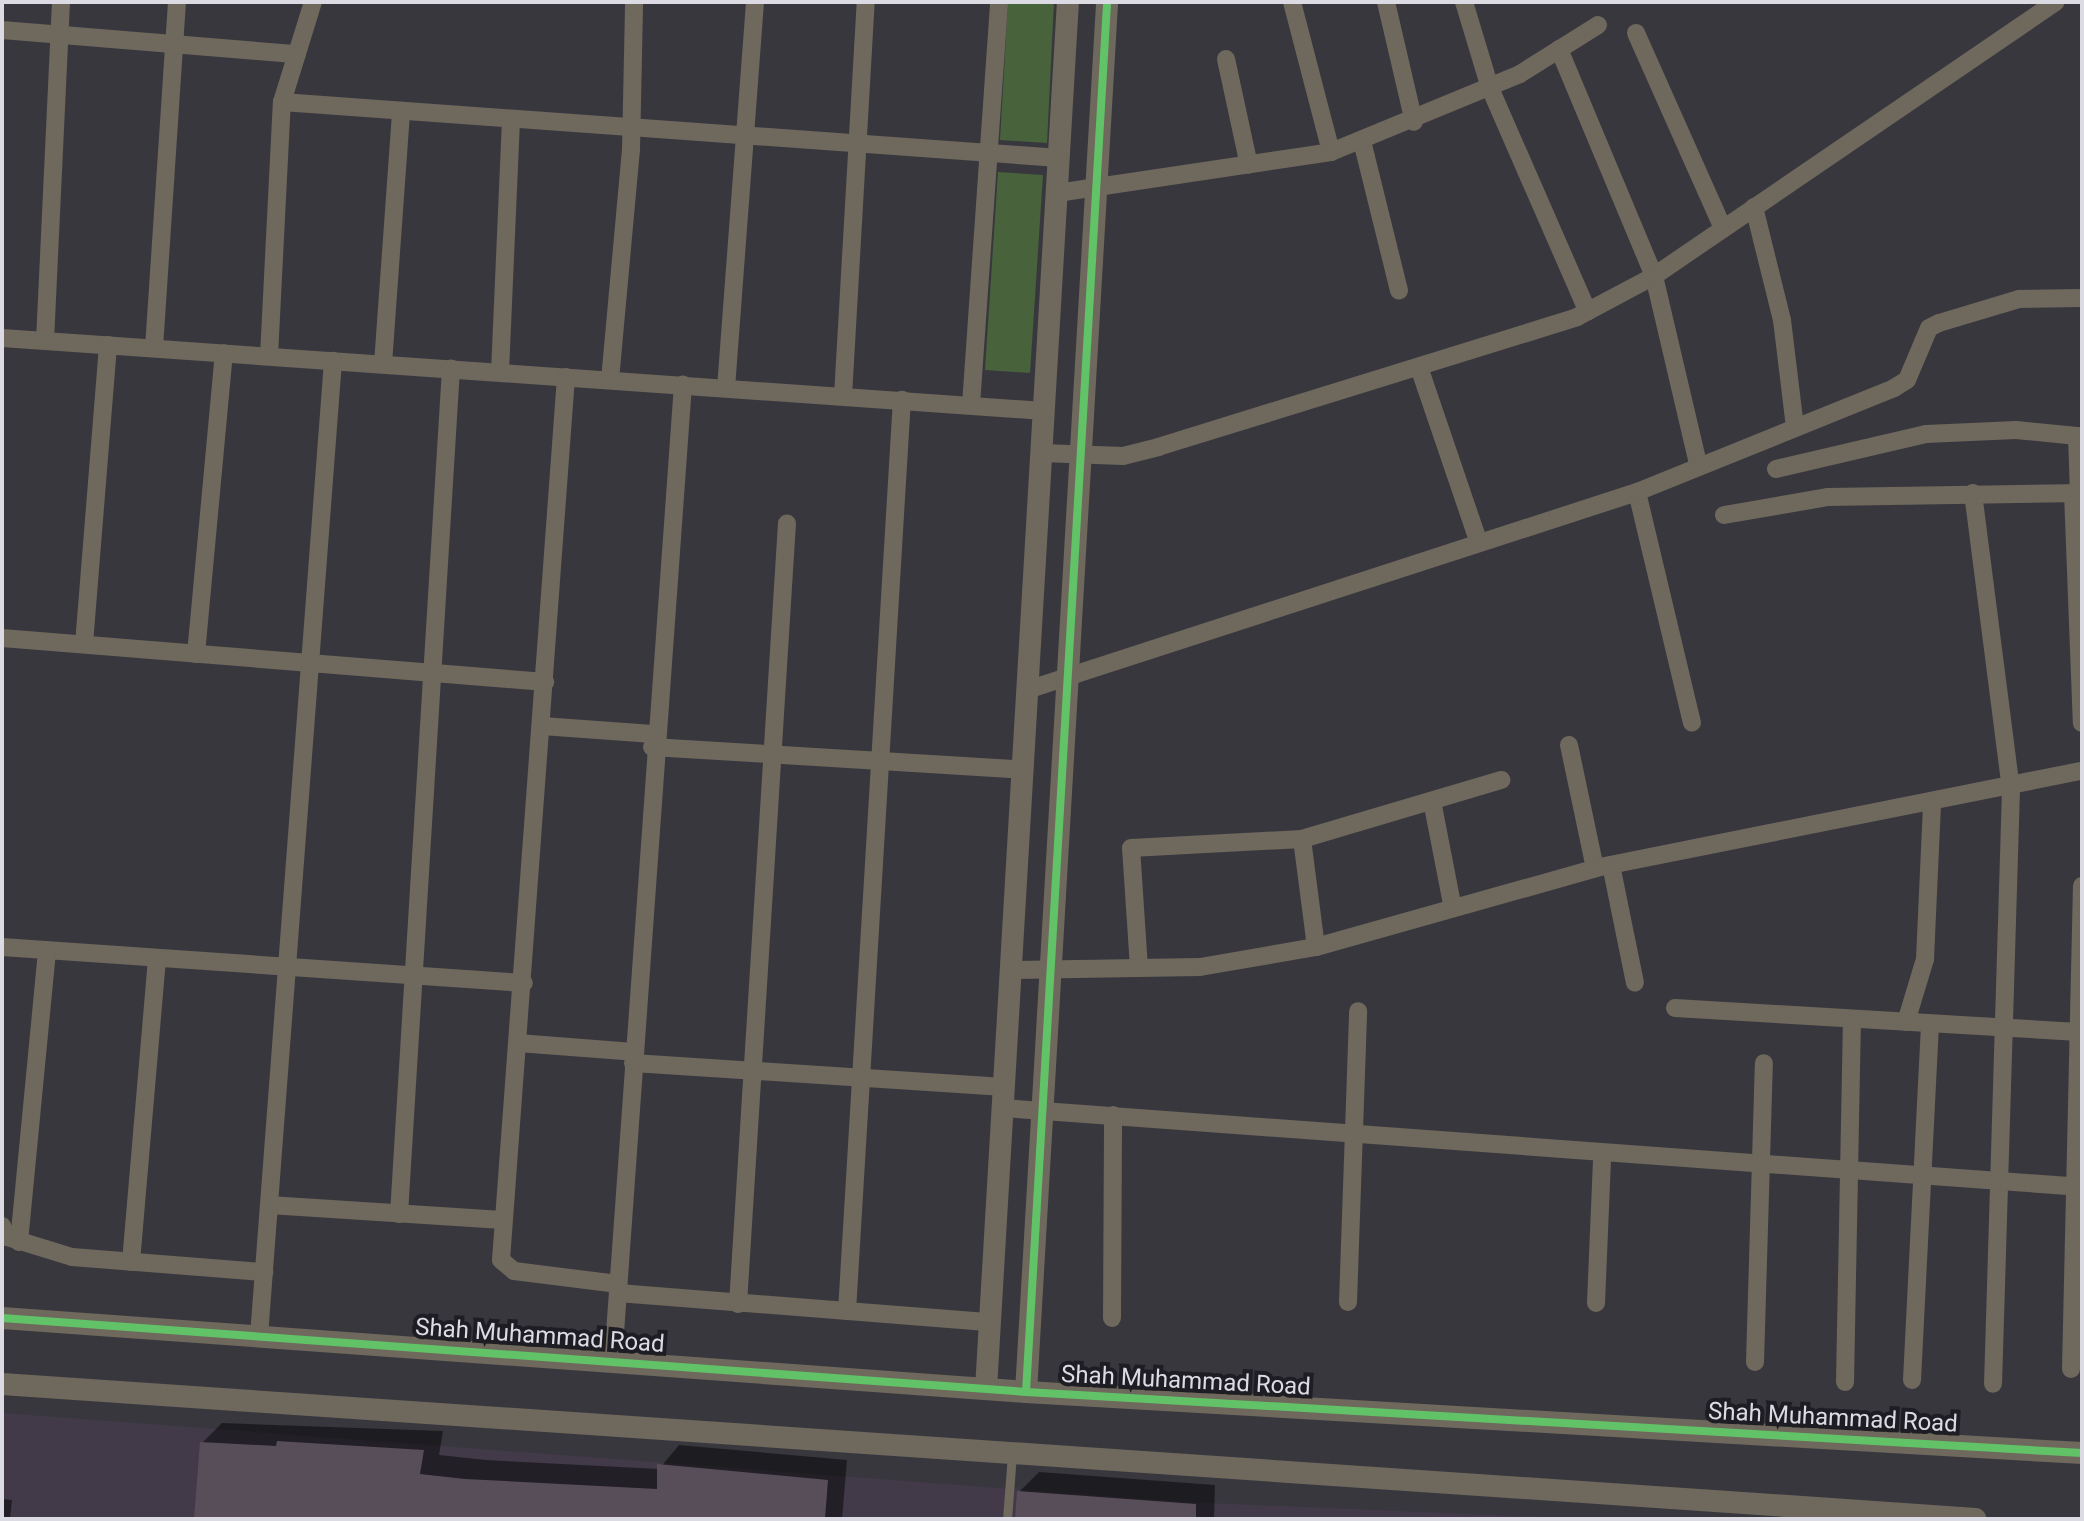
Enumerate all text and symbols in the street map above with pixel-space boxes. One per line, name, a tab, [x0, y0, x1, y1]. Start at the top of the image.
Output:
street label: Shah Muhammad Road	[414, 1313, 666, 1359]
street label: Shah Muhammad Road	[1060, 1360, 1312, 1402]
street label: Shah Muhammad Road	[1707, 1397, 1959, 1439]

